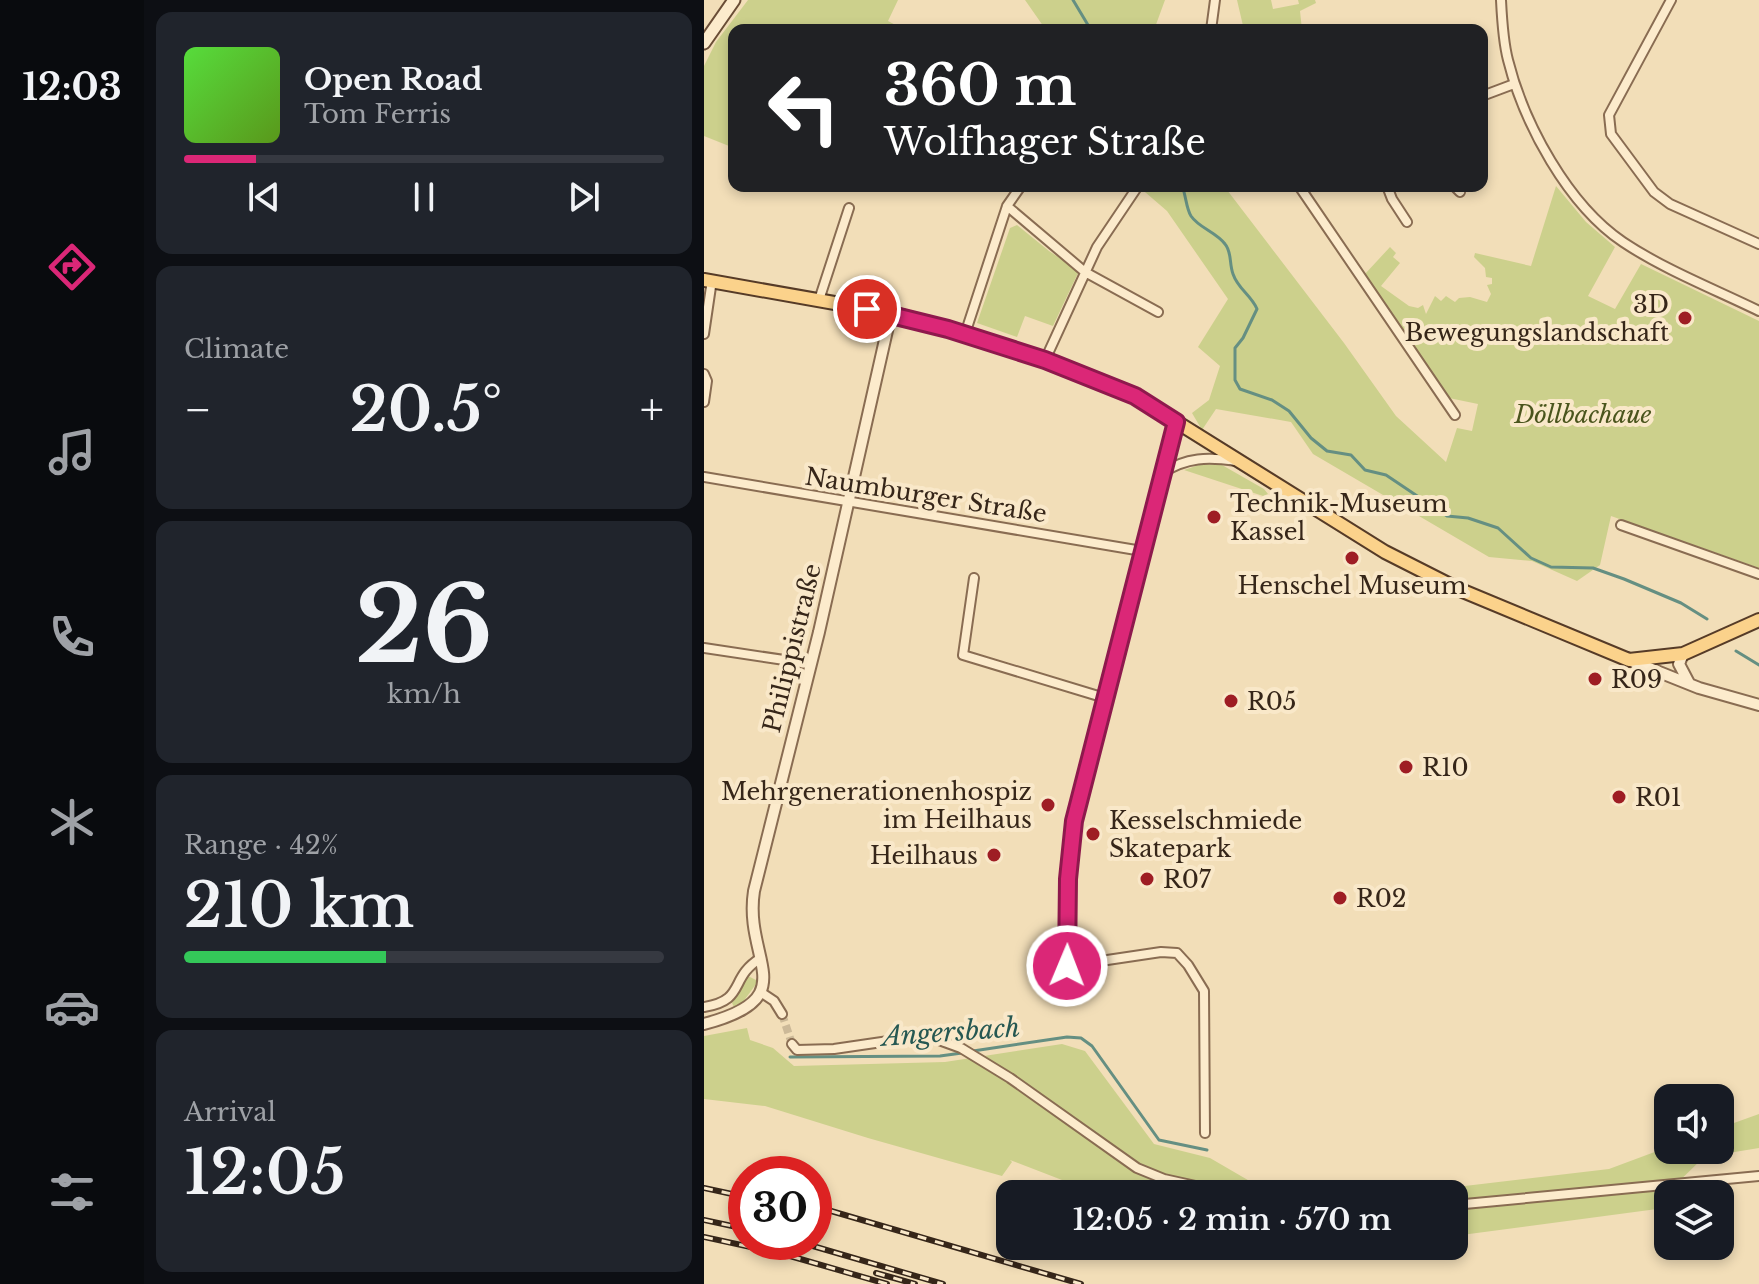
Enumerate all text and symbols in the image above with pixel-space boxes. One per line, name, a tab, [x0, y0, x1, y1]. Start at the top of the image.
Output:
text: 360 m	[884, 51, 1077, 120]
icon: left	[752, 56, 856, 160]
text: Open Road	[304, 61, 483, 98]
text: 12:03	[22, 65, 122, 110]
text: Tom Ferris	[304, 98, 451, 130]
text: Wolfhager Straße	[884, 120, 1206, 165]
icon: previous	[242, 175, 286, 219]
icon: pause	[402, 175, 446, 219]
icon: next	[562, 175, 606, 219]
icon: directions	[44, 239, 100, 295]
pin	[833, 275, 901, 343]
icon: arrive	[845, 287, 889, 331]
place label: 3D Bewegungslandschaft	[1405, 290, 1669, 347]
marker: 3D Bewegungslandschaft	[1676, 309, 1694, 327]
text: Climate	[184, 333, 289, 365]
text: 20.5°	[349, 373, 502, 447]
text: −	[184, 382, 212, 437]
text: +	[640, 382, 664, 437]
park label: Döllbachaue	[1513, 400, 1652, 429]
icon: music	[44, 424, 100, 480]
street label: Naumburger Straße	[803, 462, 1049, 528]
place label: Technik-Museum Kassel	[1230, 489, 1448, 546]
marker: Technik-Museum Kassel	[1205, 508, 1223, 526]
marker: Henschel Museum	[1343, 549, 1361, 567]
text: 26	[355, 561, 493, 690]
street label: Philippistraße	[757, 561, 827, 735]
place label: Henschel Museum	[1238, 571, 1467, 600]
icon: phone	[44, 609, 100, 665]
place label: R09	[1611, 665, 1662, 694]
marker: R09	[1586, 670, 1604, 688]
text: km/h	[387, 678, 461, 710]
place label: R05	[1247, 687, 1296, 716]
marker: R05	[1222, 692, 1240, 710]
place label: R10	[1422, 753, 1469, 782]
marker: R10	[1397, 758, 1415, 776]
place label: Mehrgenerationenhospiz im Heilhaus	[721, 777, 1032, 834]
place label: R01	[1635, 783, 1682, 812]
marker: R01	[1610, 788, 1628, 806]
icon: climate	[44, 794, 100, 850]
marker: Mehrgenerationenhospiz im Heilhaus	[1039, 796, 1057, 814]
place label: Kesselschmiede Skatepark	[1109, 806, 1302, 863]
marker: Kesselschmiede Skatepark	[1084, 825, 1102, 843]
text: Range · 42%	[184, 829, 338, 861]
place label: Heilhaus	[870, 841, 978, 870]
marker: Heilhaus	[985, 846, 1003, 864]
place label: R07	[1163, 865, 1212, 894]
text: 210 km	[184, 869, 414, 943]
marker: R07	[1138, 870, 1156, 888]
place label: R02	[1356, 884, 1407, 913]
marker: R02	[1331, 889, 1349, 907]
position arrow	[1025, 924, 1109, 1008]
icon: car	[44, 979, 100, 1035]
water label: Angersbach	[878, 1011, 1021, 1053]
map controls	[1654, 1084, 1734, 1260]
button: sound	[1654, 1084, 1734, 1164]
text: Arrival	[184, 1096, 276, 1128]
text: 12:05	[184, 1136, 345, 1210]
speed limit sign: 30	[728, 1156, 832, 1260]
icon: filters	[44, 1164, 100, 1220]
button: layers	[1654, 1180, 1734, 1260]
text: 12:05 · 2 min · 570 m	[1072, 1201, 1392, 1238]

